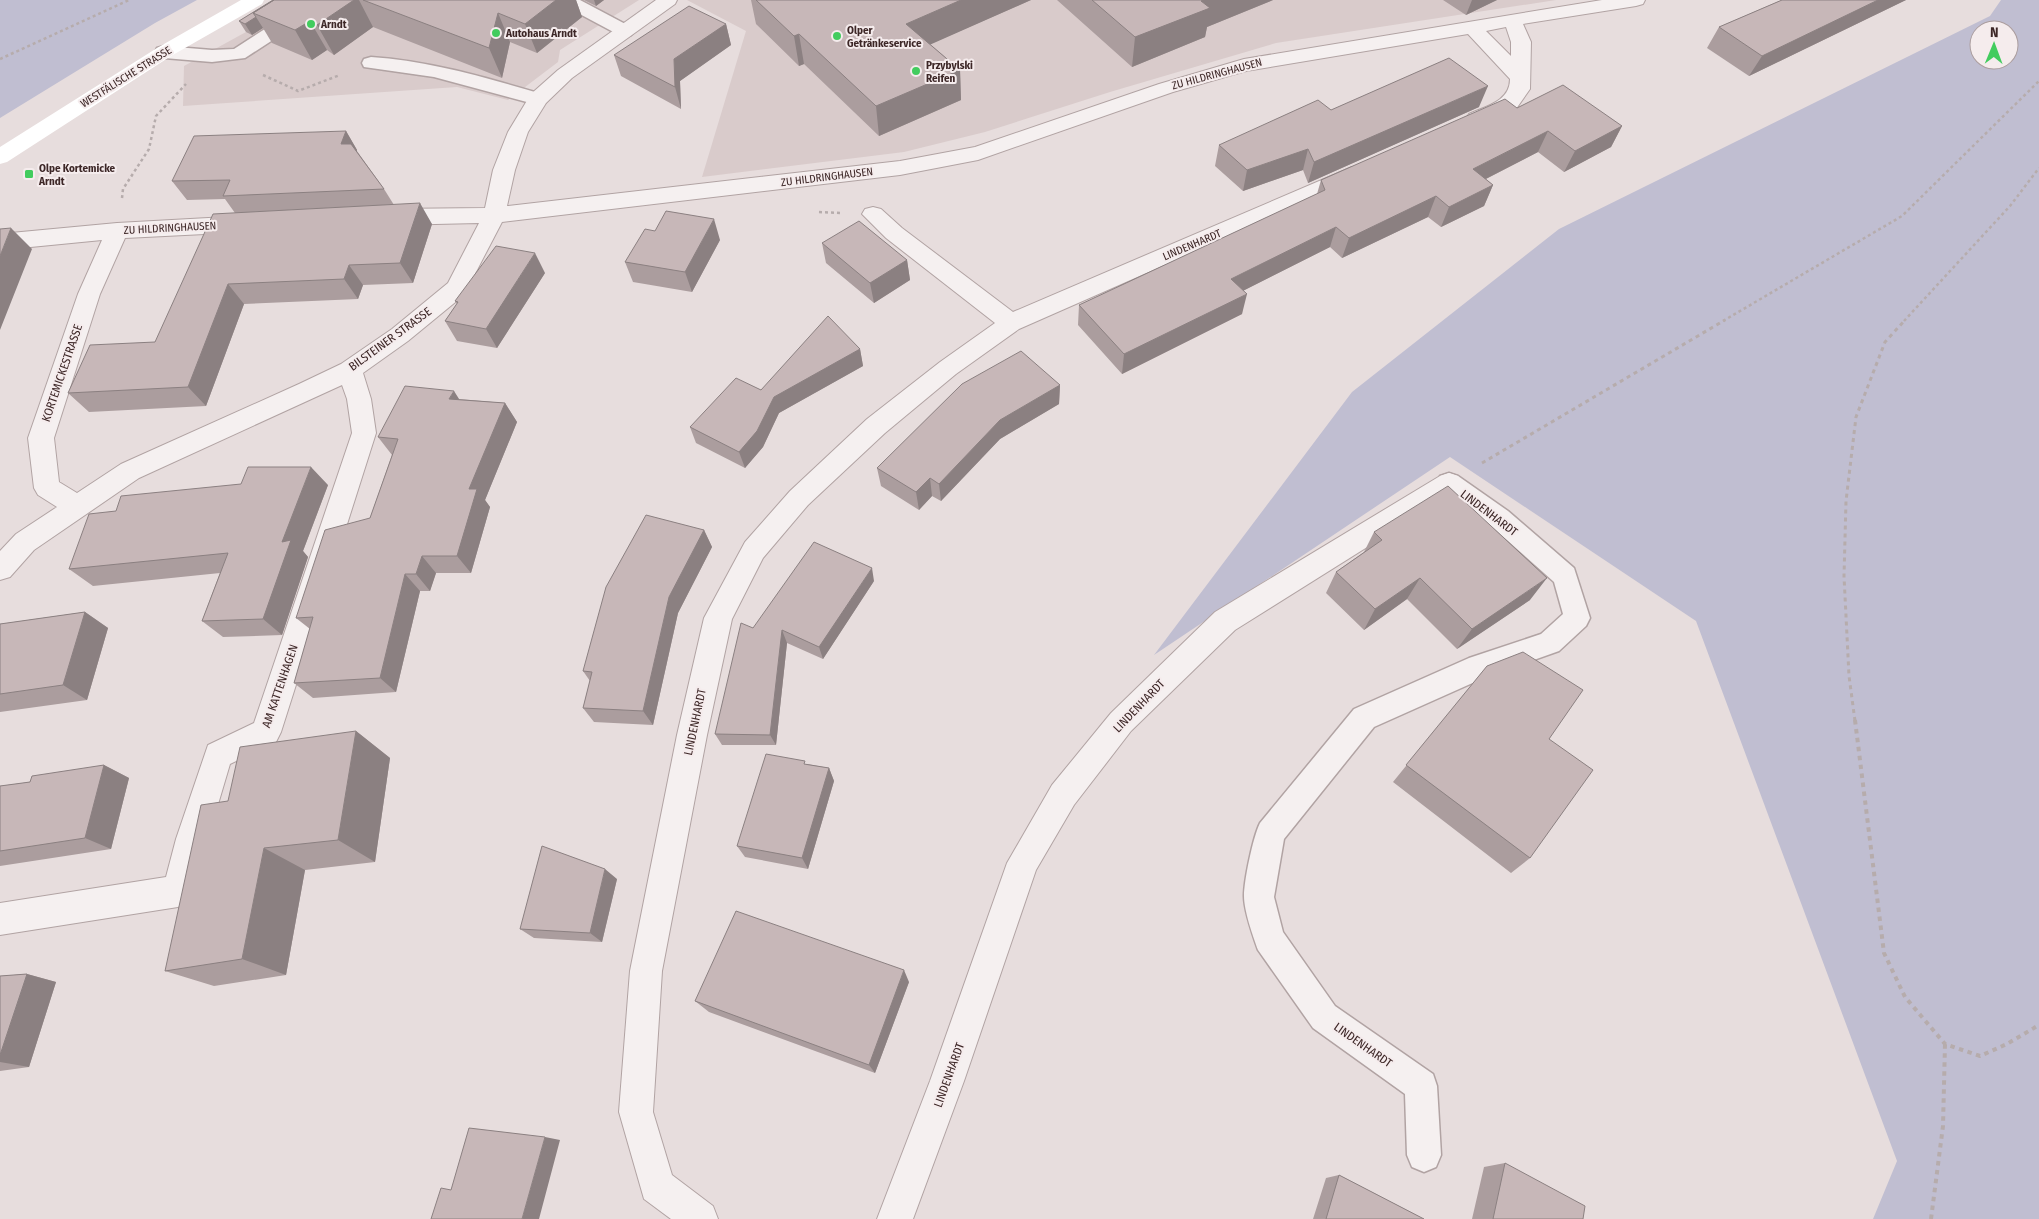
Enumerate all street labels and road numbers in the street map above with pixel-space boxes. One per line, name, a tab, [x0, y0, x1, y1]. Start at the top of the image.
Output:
street label: WESTFÄLISCHE STRASSE	[78, 44, 174, 110]
street label: ZU HILDRINGHAUSEN	[1170, 56, 1264, 92]
street label: ZU HILDRINGHAUSEN	[780, 165, 874, 189]
street label: ZU HILDRINGHAUSEN	[123, 219, 217, 237]
street label: LINDENHARDT	[1161, 227, 1224, 263]
street label: BILSTEINER STRASSE	[346, 304, 434, 374]
street label: KORTEMICKESTRASSE	[39, 322, 85, 424]
street label: LINDENHARDT	[1458, 487, 1521, 539]
street label: AM KATTENHAGEN	[259, 643, 301, 729]
street label: LINDENHARDT	[1110, 676, 1168, 735]
street label: LINDENHARDT	[681, 687, 709, 757]
street label: LINDENHARDT	[1331, 1020, 1395, 1070]
street label: LINDENHARDT	[931, 1040, 967, 1109]

